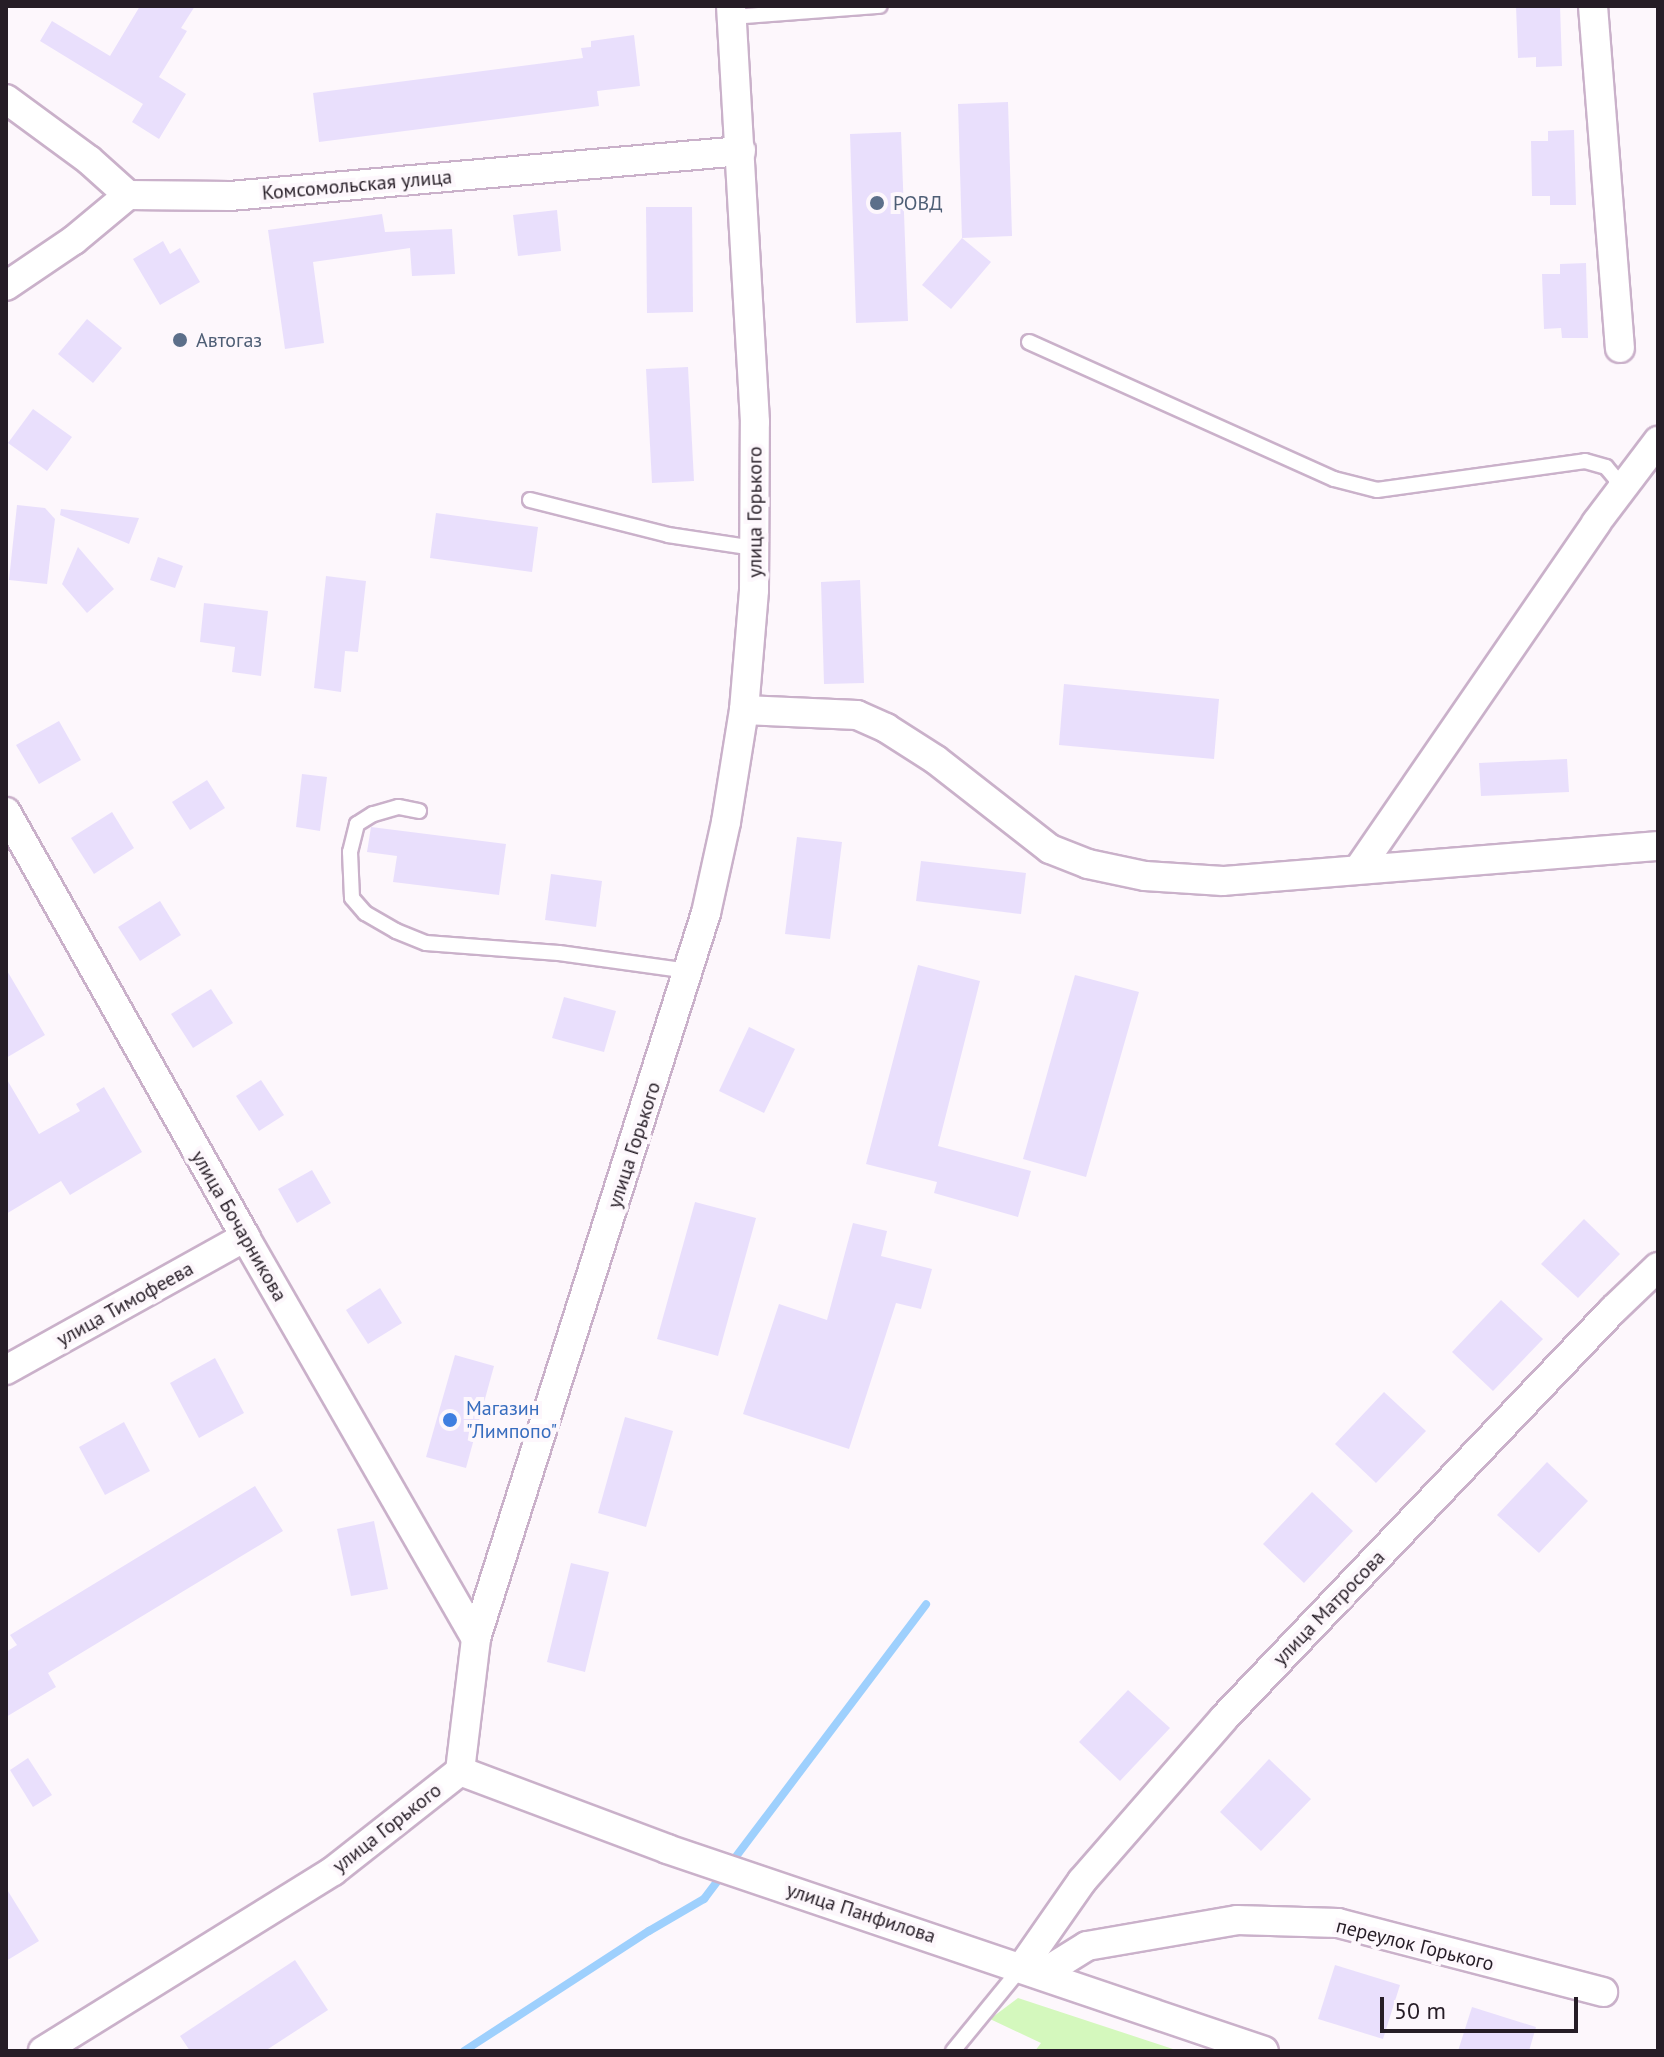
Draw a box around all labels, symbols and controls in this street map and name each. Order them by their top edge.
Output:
street label: Комсомольская улица [261,165,453,205]
place label: РОВД [893,191,943,215]
marker: РОВД [868,194,886,212]
place label: Автогаз [196,328,262,352]
marker: Автогаз [171,331,189,349]
street label: улица Горького [743,446,767,578]
street label: улица Горького [602,1079,666,1211]
street label: улица Бочарникова [186,1146,292,1306]
street label: улица Тимофеева [52,1256,198,1352]
place label: Магазин "Лимпопо" [466,1396,557,1443]
marker: Магазин "Лимпопо" [441,1411,459,1429]
street label: улица Матросова [1268,1545,1390,1671]
street label: улица Горького [328,1778,446,1878]
street label: улица Панфилова [783,1878,939,1948]
street label: переулок Горького [1334,1914,1496,1976]
scale bar [1384,1981,1582,2031]
text: 50 m [1394,1995,1446,2026]

